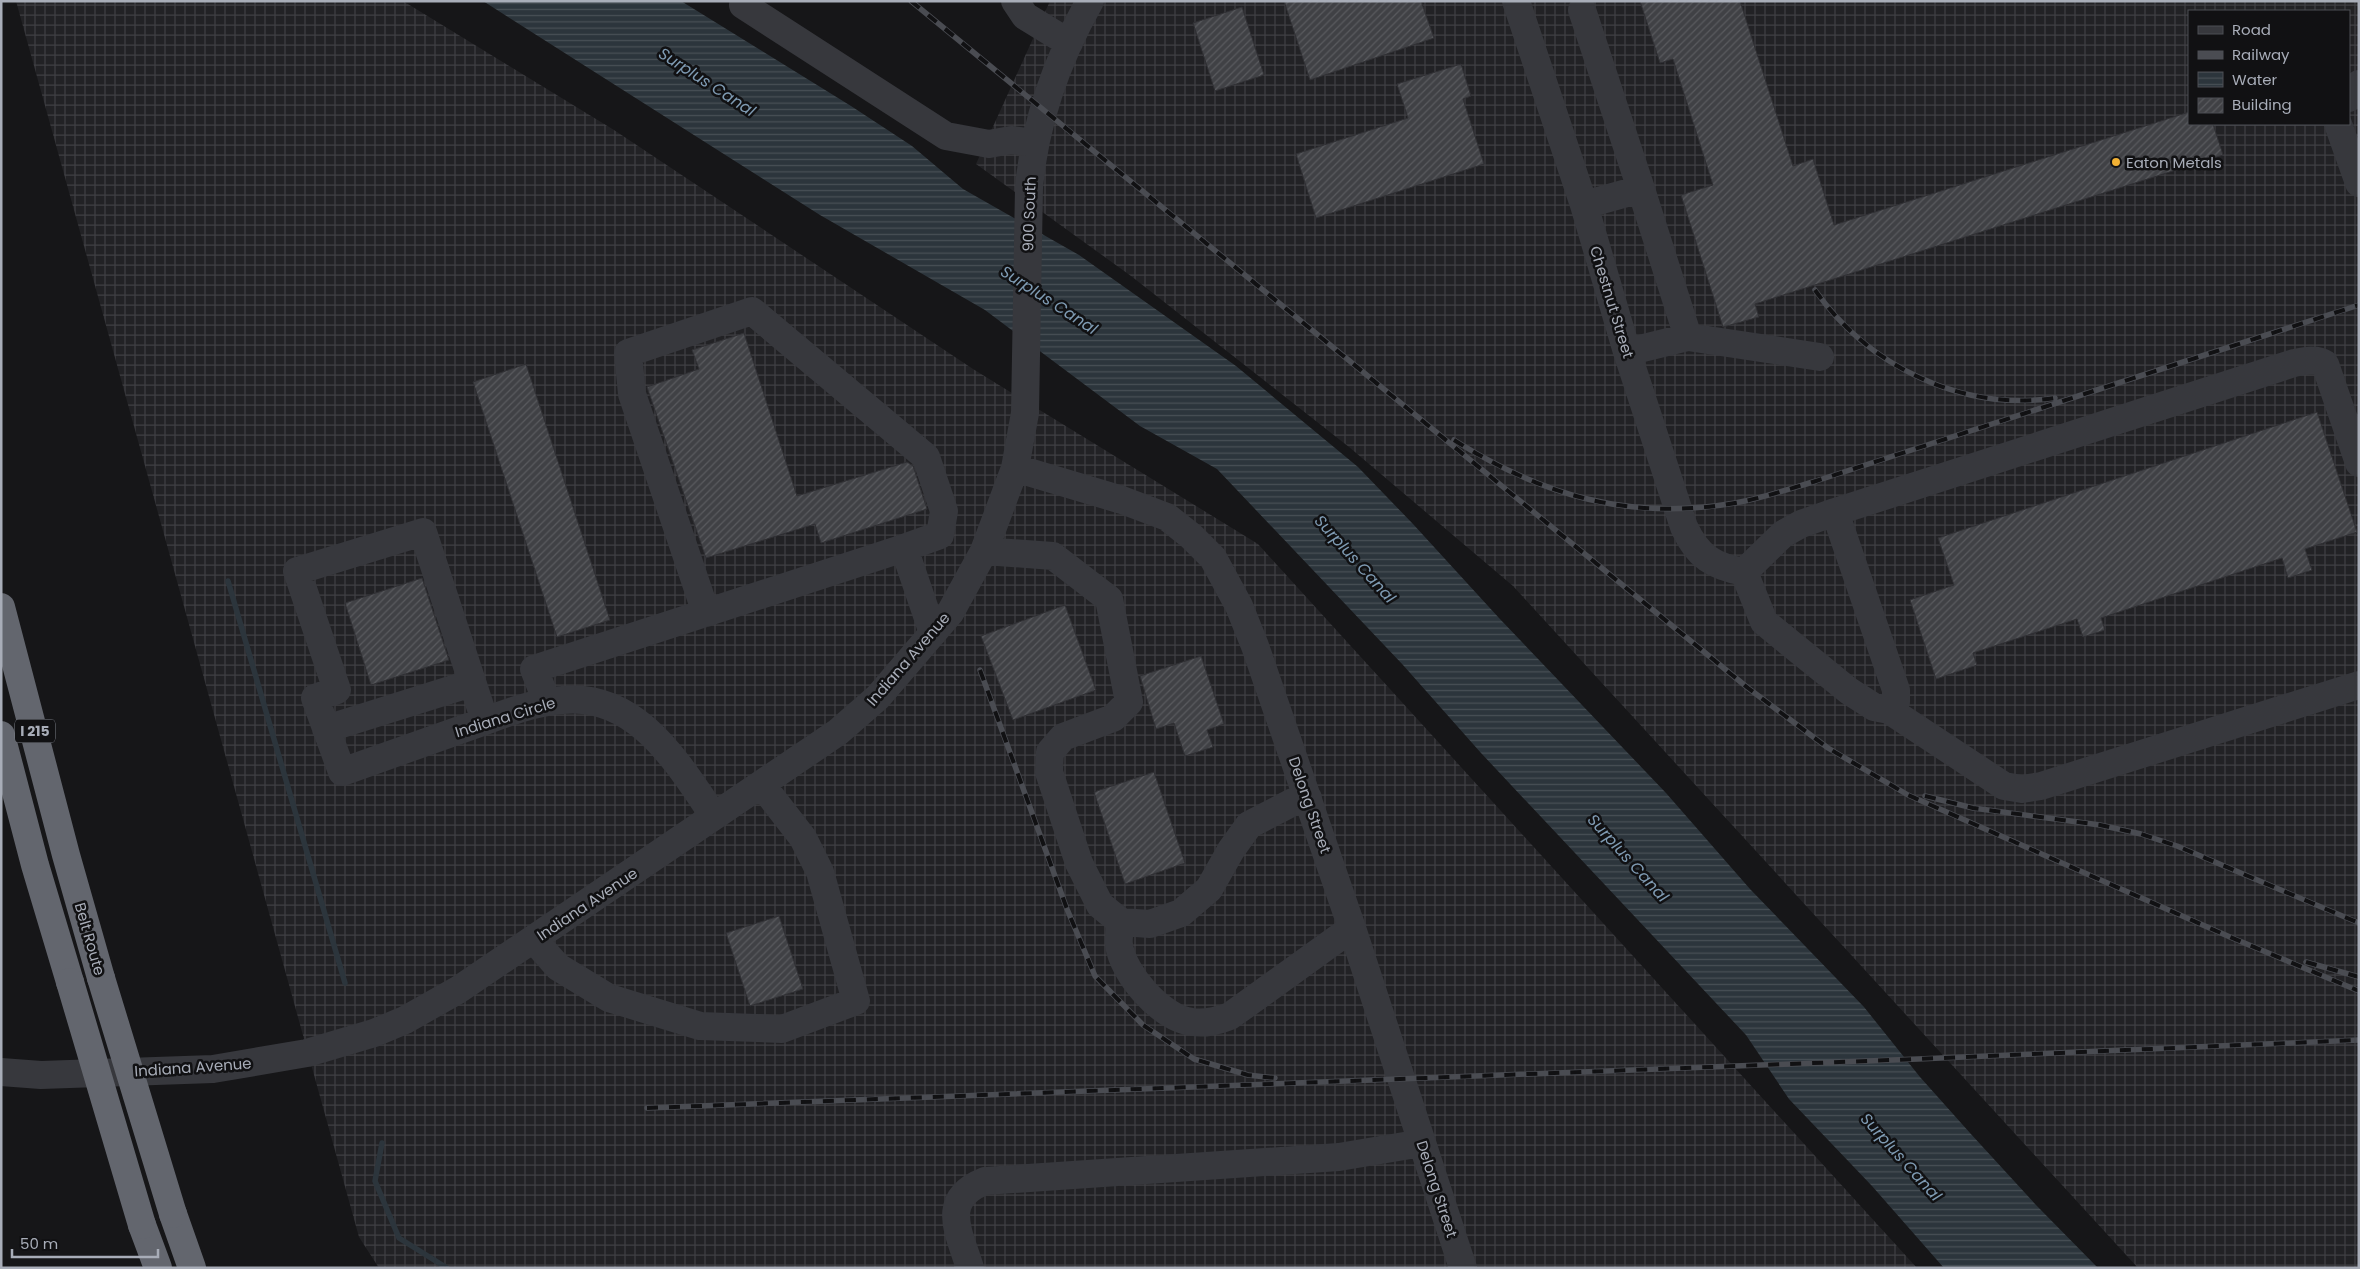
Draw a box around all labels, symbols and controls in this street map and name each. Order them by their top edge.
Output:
legend [2188,10,2350,125]
text: Road [2232,19,2271,40]
water label: Surplus Canal [654,42,760,122]
text: Railway [2232,44,2290,65]
text: Water [2232,69,2278,90]
text: Building [2232,94,2292,115]
place label: Eaton Metals [2126,152,2222,173]
marker: Eaton Metals [2110,156,2122,168]
street label: 900 South [1017,176,1041,252]
street label: Chestnut Street [1585,243,1639,361]
water label: Surplus Canal [996,260,1102,340]
water label: Surplus Canal [1309,510,1401,608]
street label: Indiana Avenue [862,608,954,710]
street label: Indiana Circle [452,692,558,742]
road number: I 215 [15,719,55,742]
street label: Delong Street [1284,754,1336,856]
water label: Surplus Canal [1582,809,1674,907]
street label: Indiana Avenue [532,862,642,946]
street label: Belt Route [70,900,110,978]
street label: Indiana Avenue [134,1052,252,1082]
water label: Surplus Canal [1855,1108,1947,1206]
street label: Delong Street [1411,1138,1463,1240]
scale bar [12,1226,159,1258]
text: 50 m [20,1233,58,1254]

